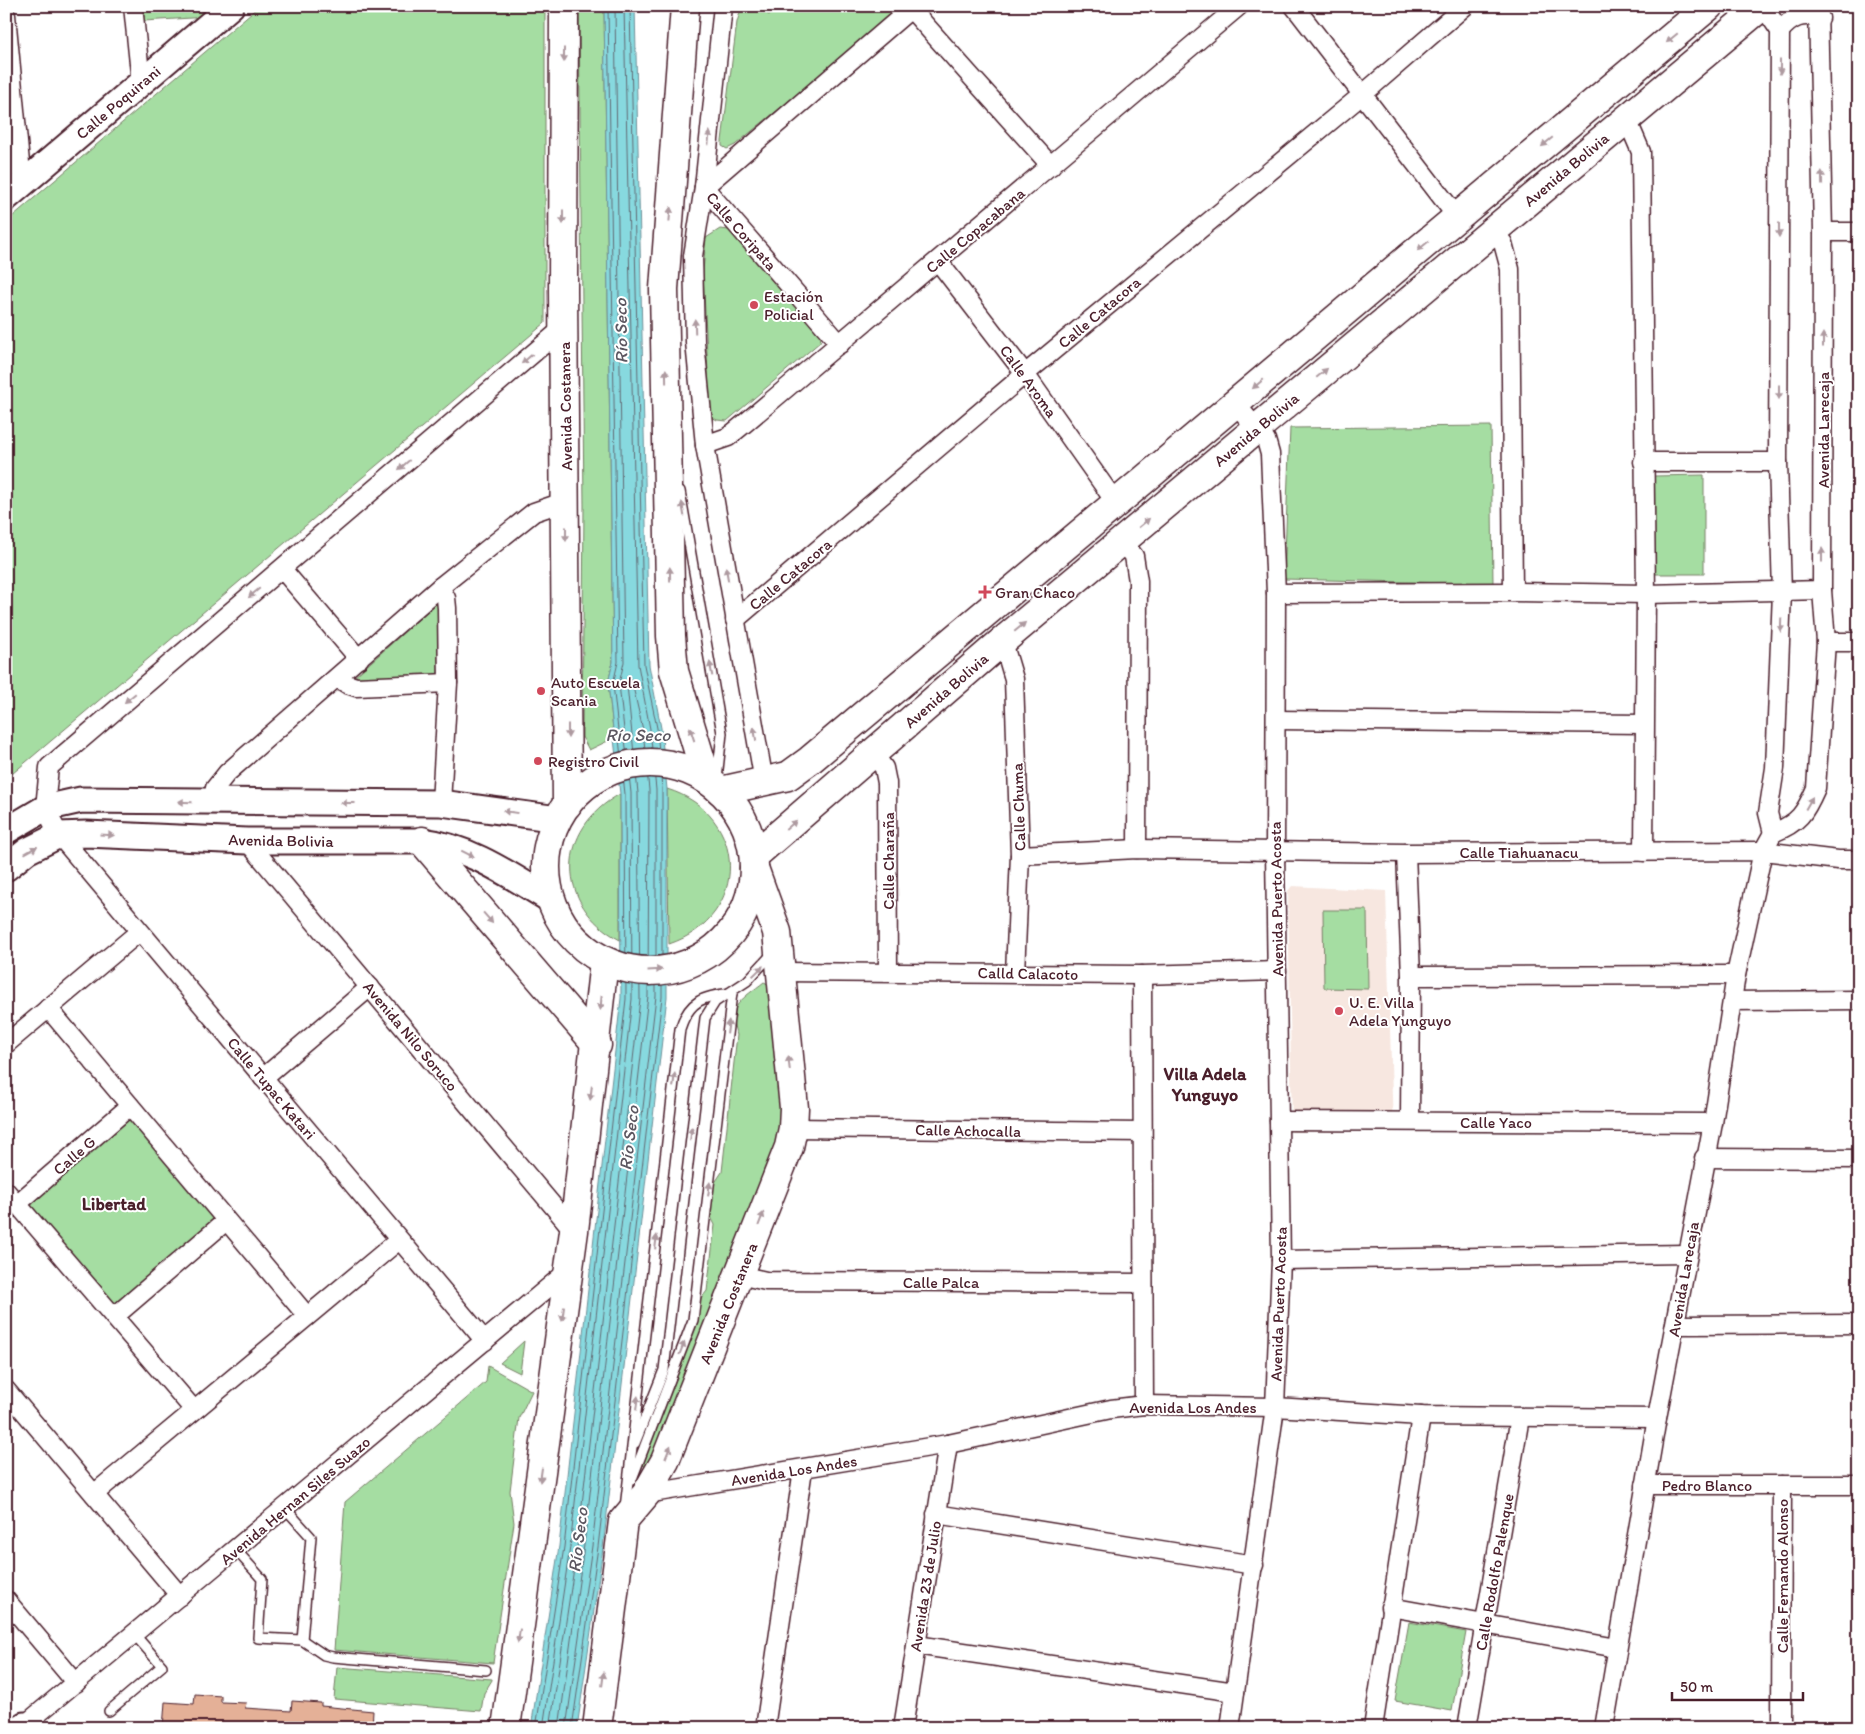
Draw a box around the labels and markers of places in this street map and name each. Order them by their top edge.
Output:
place label: Estación Policial [764,287,823,324]
marker: Estación Policial [748,299,760,311]
place label: Gran Chaco [995,583,1075,602]
marker: Gran Chaco [979,586,991,598]
place label: Auto Escuela Scania [551,673,640,710]
marker: Auto Escuela Scania [535,685,547,697]
place label: Registro Civil [548,752,640,771]
marker: Registro Civil [532,755,544,767]
place label: U. E. Villa Adela Yunguyo [1349,993,1451,1030]
marker: U. E. Villa Adela Yunguyo [1333,1005,1345,1017]

